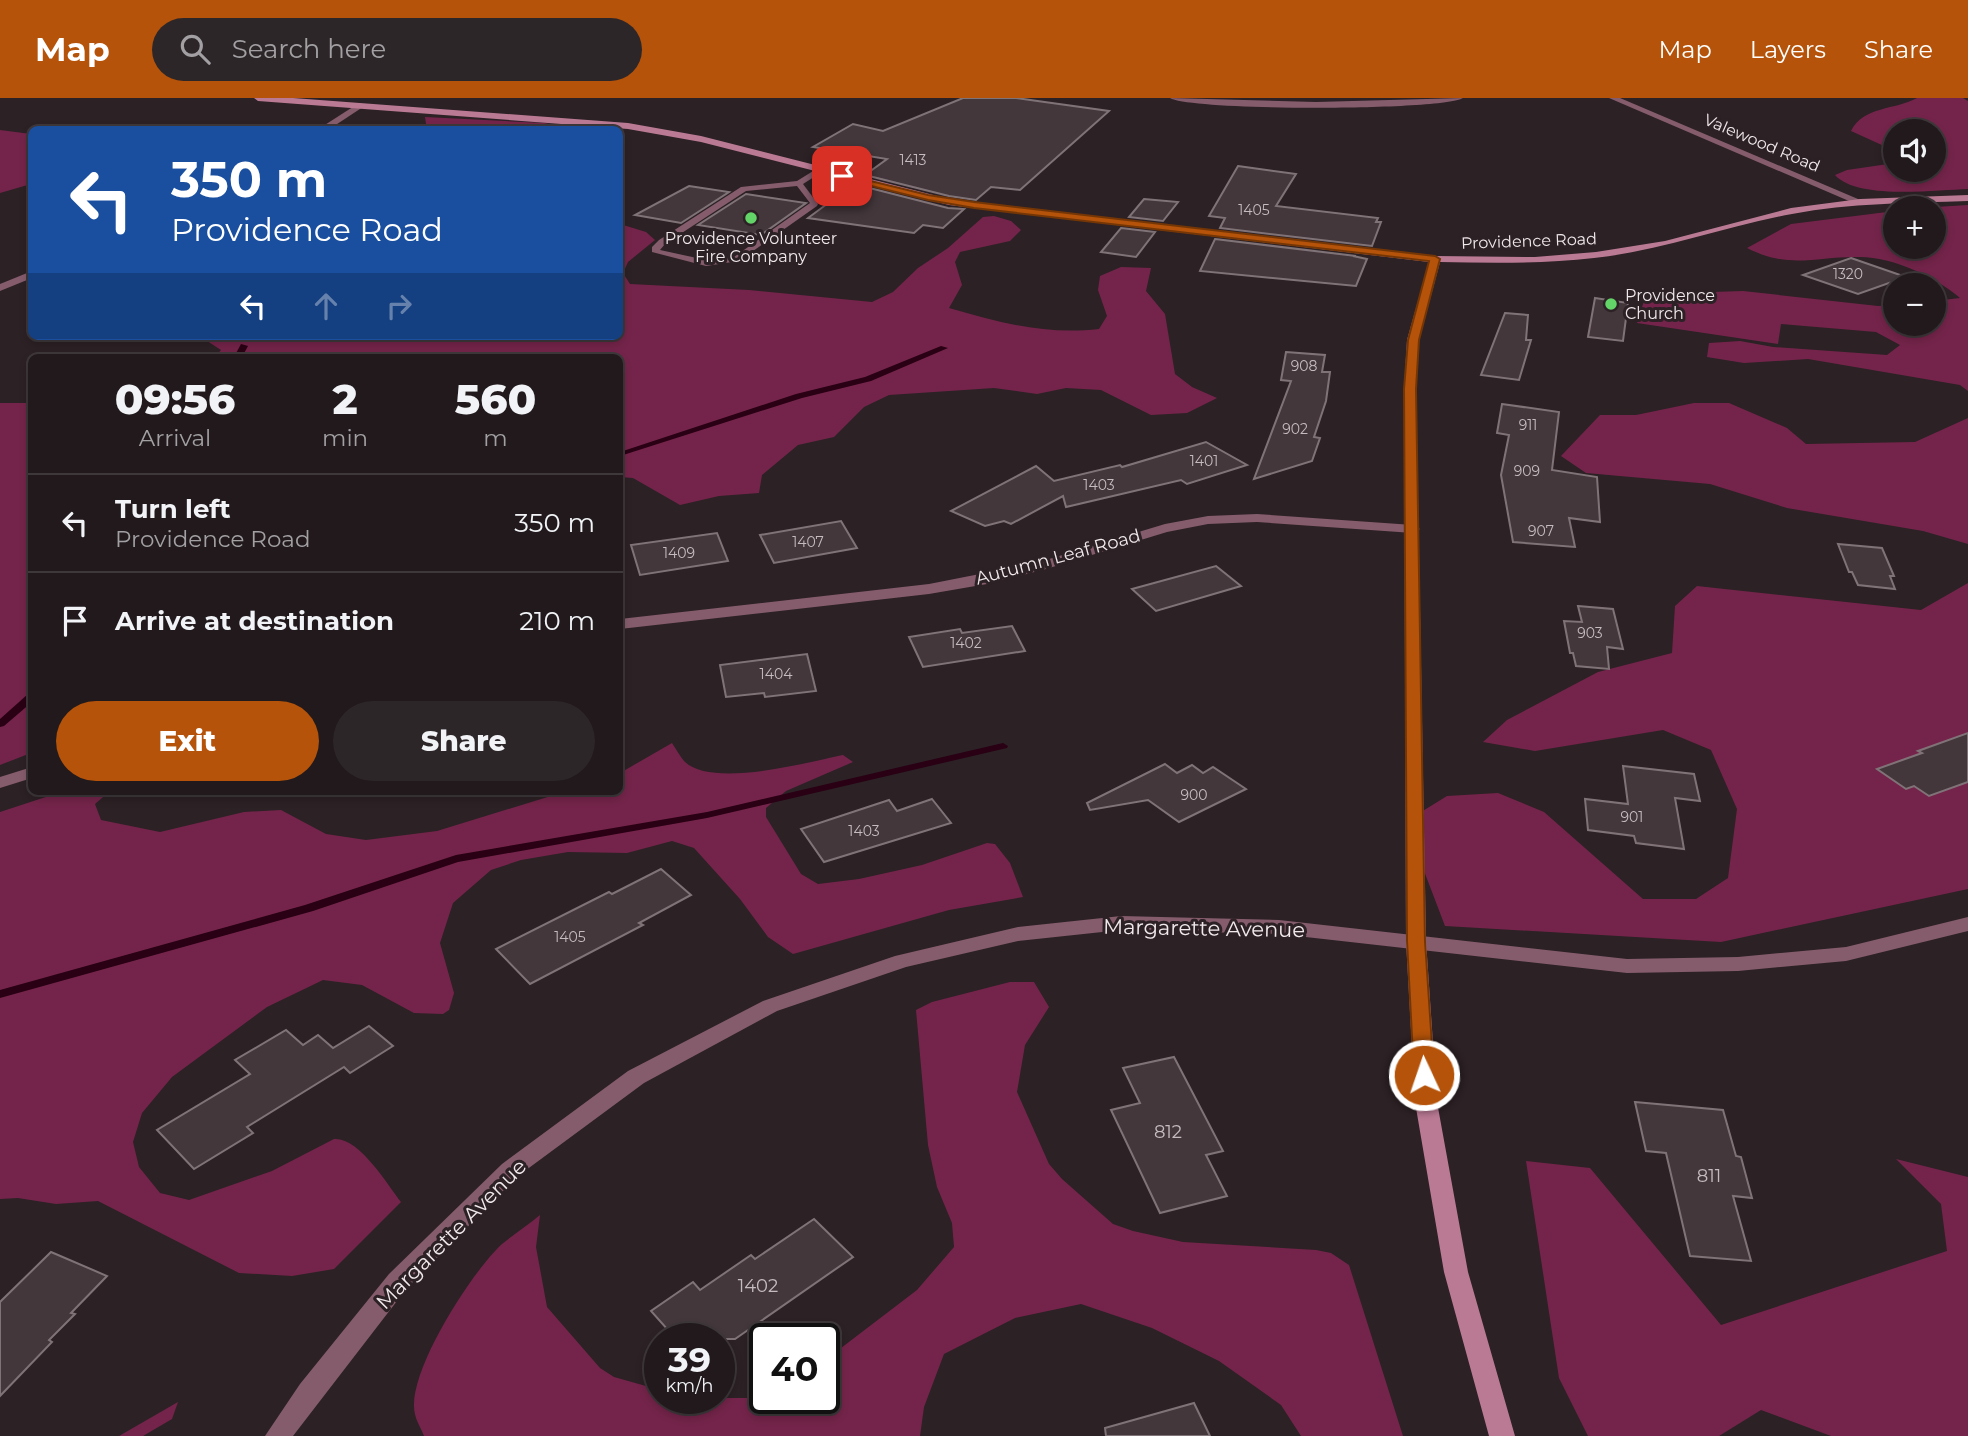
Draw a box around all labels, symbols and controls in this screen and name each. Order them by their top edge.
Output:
search box [152,18,642,81]
text: Map [35,29,110,69]
icon: search [176,30,214,68]
text: Search here [232,33,386,65]
text: Map [1658,35,1712,64]
text: Layers [1750,35,1826,64]
text: Share [1864,35,1933,64]
street label: Valewood Road [1701,110,1823,176]
map controls [1883,119,1946,336]
button: sound [1883,119,1946,182]
pin [812,146,872,206]
text: 350 m [171,150,327,209]
house number: 1413 [900,151,927,169]
icon: left [56,154,147,245]
icon: arrive [823,157,861,195]
button: + [1883,196,1946,259]
house number: 1405 [1238,201,1270,219]
text: Providence Road [171,210,443,249]
marker: Providence Volunteer Fire Company [743,210,759,226]
place label: Providence Volunteer Fire Company [665,229,837,266]
street label: Providence Road [1461,229,1597,253]
house number: 1320 [1833,265,1863,283]
button: − [1883,273,1946,336]
place label: Providence Church [1625,286,1715,323]
icon: left [234,287,272,325]
icon: ahead [307,287,345,325]
icon: right [380,287,418,325]
marker: Providence Church [1603,296,1619,312]
house number: 908 [1291,357,1317,375]
text: 09:56 [115,373,235,425]
text: 2 [332,373,358,425]
text: 560 [455,373,536,425]
house number: 911 [1519,416,1537,434]
house number: 902 [1282,420,1308,438]
text: Arrival [139,424,211,452]
text: min [322,424,368,452]
text: m [483,424,508,452]
house number: 1401 [1190,452,1218,470]
house number: 909 [1514,462,1540,480]
house number: 1403 [1083,476,1115,494]
text: Turn left [115,493,231,525]
icon: left [56,504,94,542]
text: 350 m [514,507,595,539]
house number: 907 [1528,522,1554,540]
street label: Autumn Leaf Road [973,524,1143,590]
text: Providence Road [115,525,311,553]
house number: 1407 [792,533,824,551]
house number: 1409 [663,544,695,562]
icon: arrive [56,602,94,640]
text: Arrive at destination [115,605,394,637]
text: 210 m [519,605,595,637]
house number: 903 [1577,624,1603,642]
house number: 1402 [950,634,982,652]
house number: 1404 [760,665,793,683]
button: Exit [56,701,319,781]
button: Share [333,701,595,781]
house number: 900 [1180,786,1208,804]
house number: 901 [1621,808,1643,826]
house number: 1403 [848,822,880,840]
street label: Margarette Avenue [1103,914,1305,942]
house number: 1405 [554,928,586,946]
position arrow [1387,1038,1461,1112]
house number: 812 [1154,1121,1182,1143]
street label: Margarette Avenue [371,1154,531,1314]
house number: 811 [1697,1165,1721,1187]
house number: 1402 [738,1275,778,1297]
speed limit sign: 40 [749,1323,840,1414]
text: 39 [668,1338,711,1381]
text: km/h [665,1375,714,1397]

